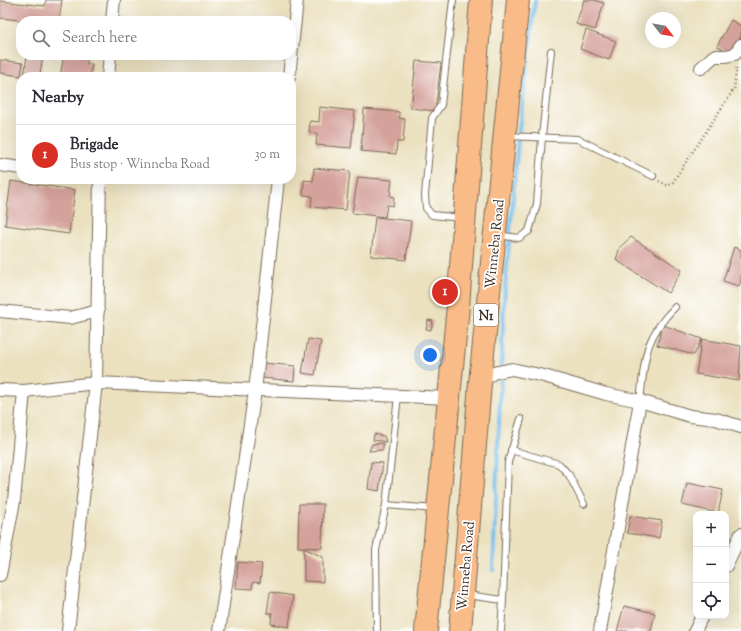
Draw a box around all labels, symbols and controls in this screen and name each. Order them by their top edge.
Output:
north arrow [645,12,681,48]
search box [16,16,296,60]
icon: search [30,27,52,49]
text: Search here [62,28,137,49]
text: Nearby [32,86,84,110]
text: Brigade [70,135,119,156]
text: 1 [43,146,47,164]
text: 30 m [254,146,280,164]
text: Bus stop · Winneba Road [70,156,210,174]
street label: Winneba Road [481,198,511,290]
pin: 1 [432,277,458,307]
road number: N1 [474,304,498,326]
your location [420,345,440,365]
map controls [693,511,729,619]
button: + [693,511,729,547]
street label: Winneba Road [453,520,481,612]
button: − [693,547,729,583]
button: locate [693,583,729,619]

